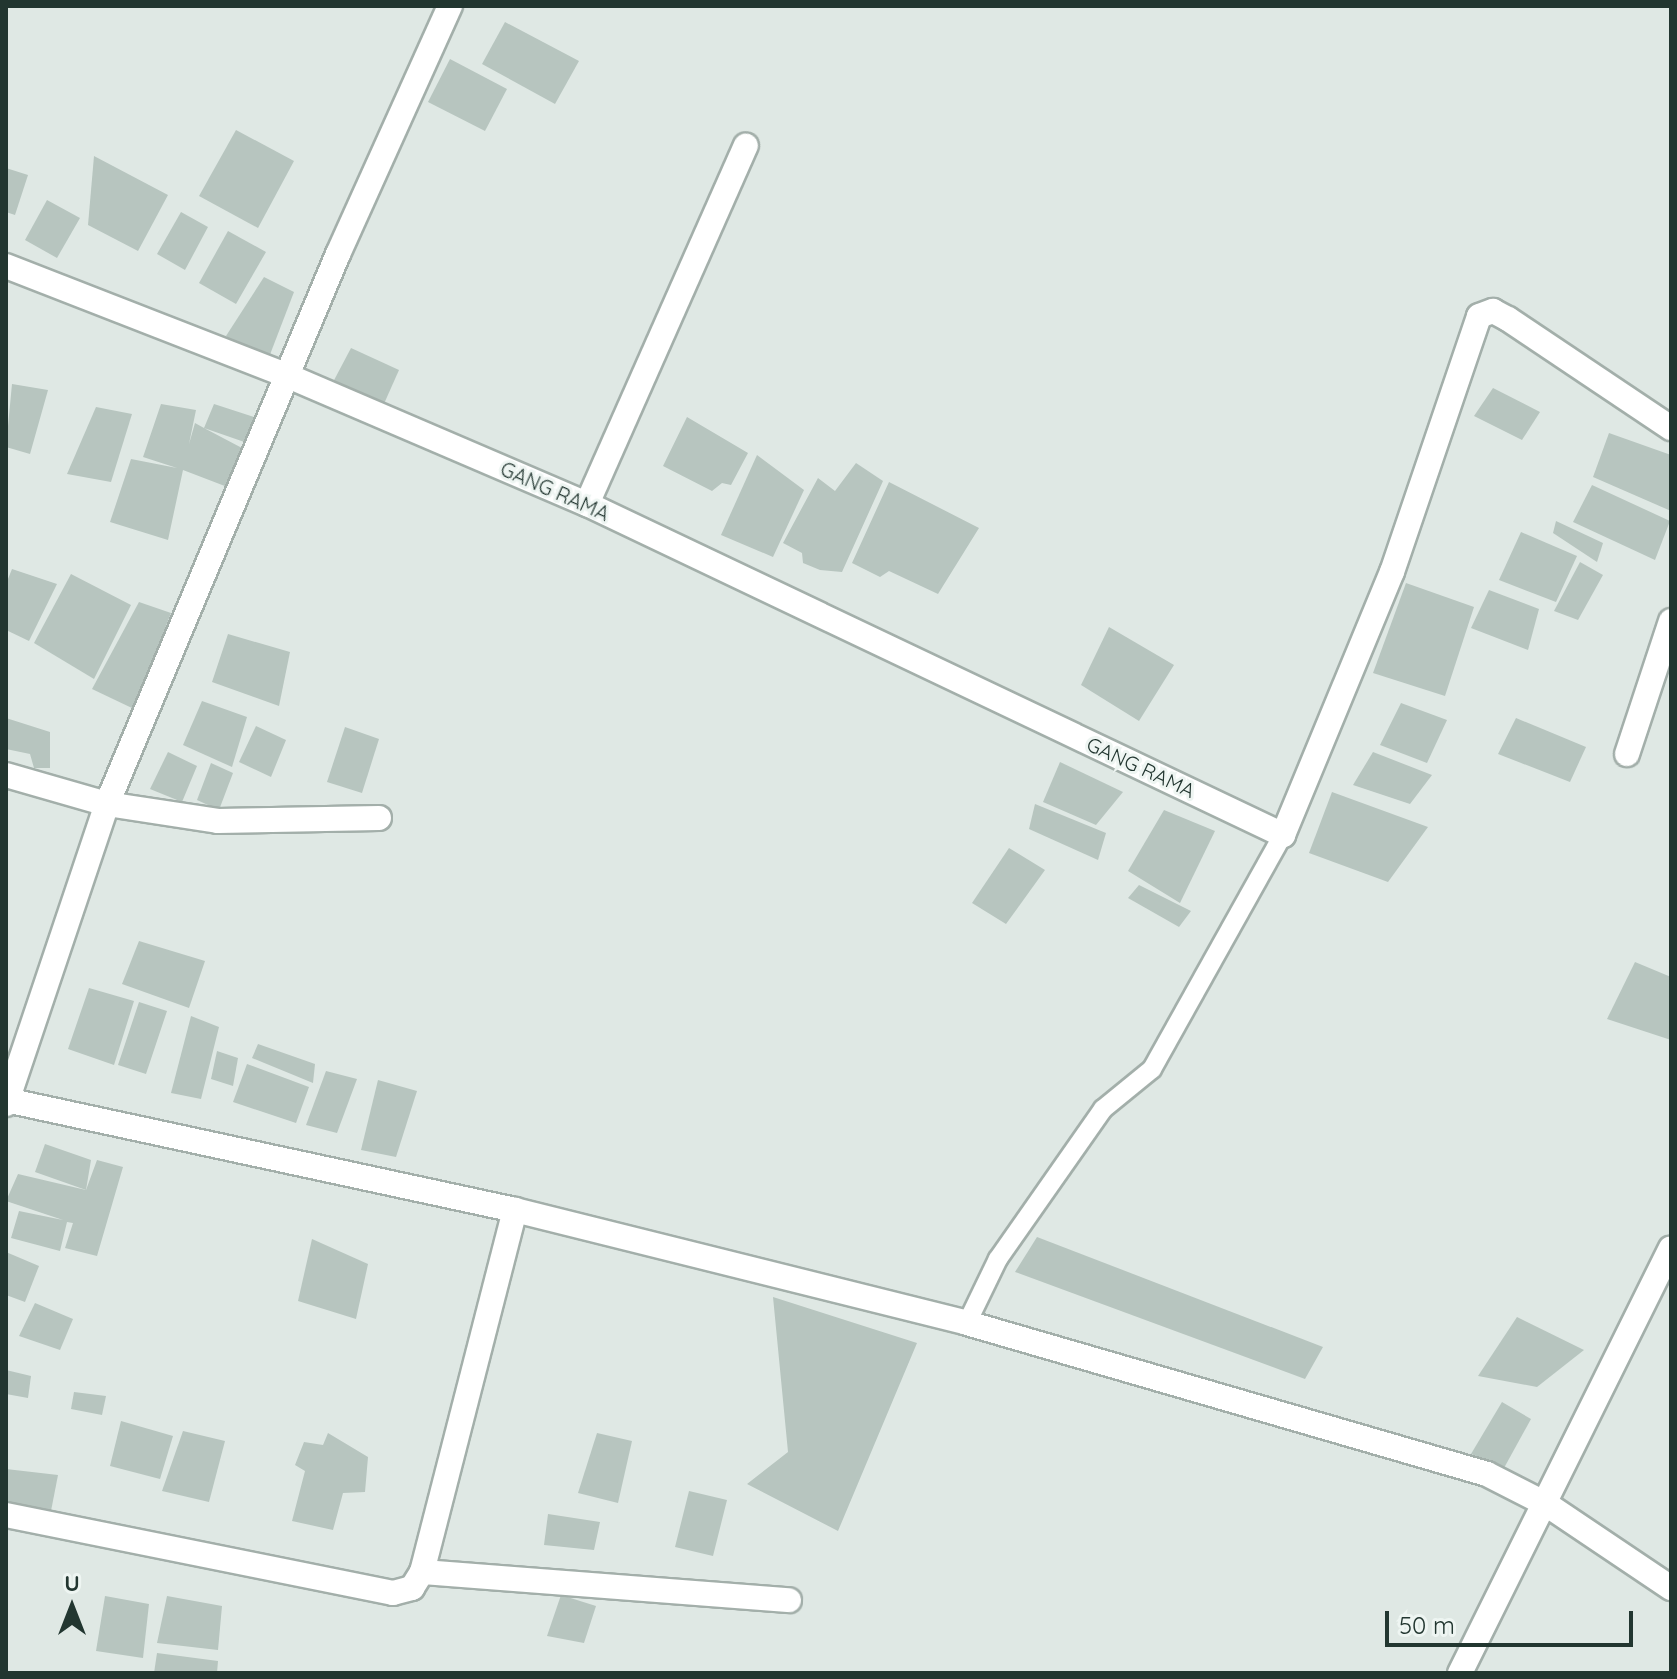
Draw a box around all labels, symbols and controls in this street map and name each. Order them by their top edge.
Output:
street label: GANG RAMA [497,456,613,526]
street label: GANG RAMA [1083,731,1199,803]
north arrow [32,1567,112,1647]
text: U [64,1569,80,1597]
scale bar [1389,1595,1637,1645]
text: 50 m [1399,1610,1455,1640]

